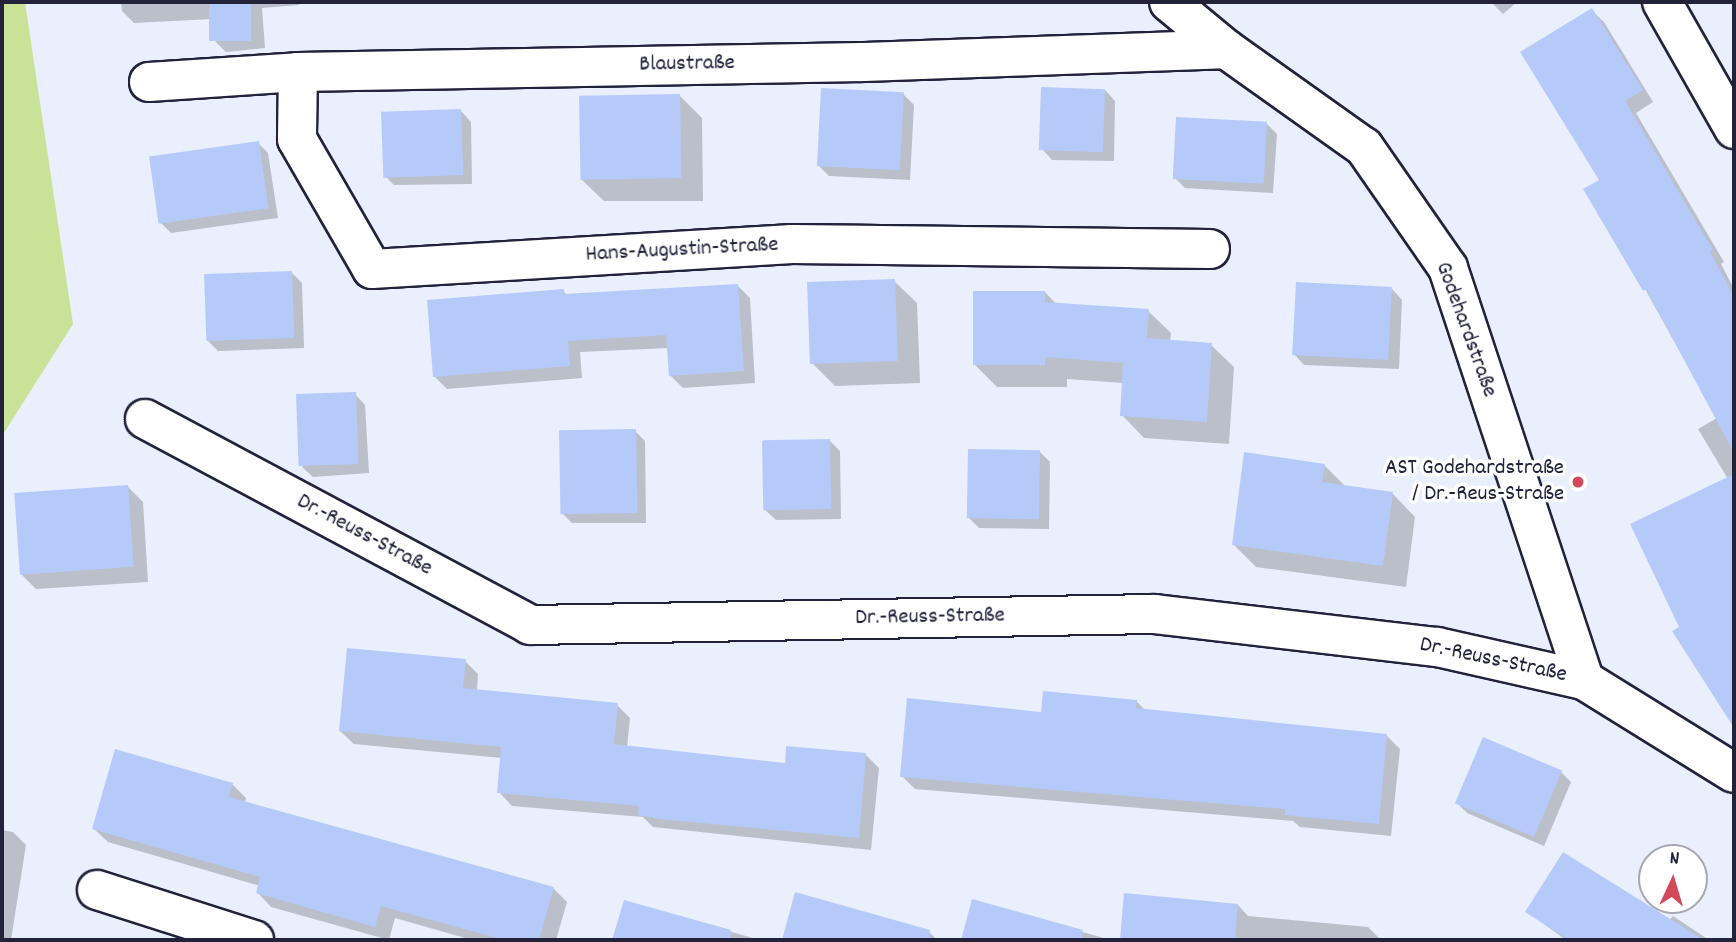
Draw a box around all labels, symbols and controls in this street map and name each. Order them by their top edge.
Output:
street label: Blaustraße [639,50,735,80]
street label: Hans-Augustin-Straße [585,232,779,270]
street label: Godehardstraße [1428,259,1502,401]
place label: AST Godehardstraße / Dr.-Reus-Straße [1385,455,1564,509]
marker: AST Godehardstraße / Dr.-Reus-Straße [1570,474,1586,490]
street label: Dr.-Reuss-Straße [292,489,436,583]
street label: Dr.-Reuss-Straße [855,603,1005,633]
street label: Dr.-Reuss-Straße [1417,632,1569,690]
north arrow [1638,844,1708,914]
text: N [1669,846,1680,873]

